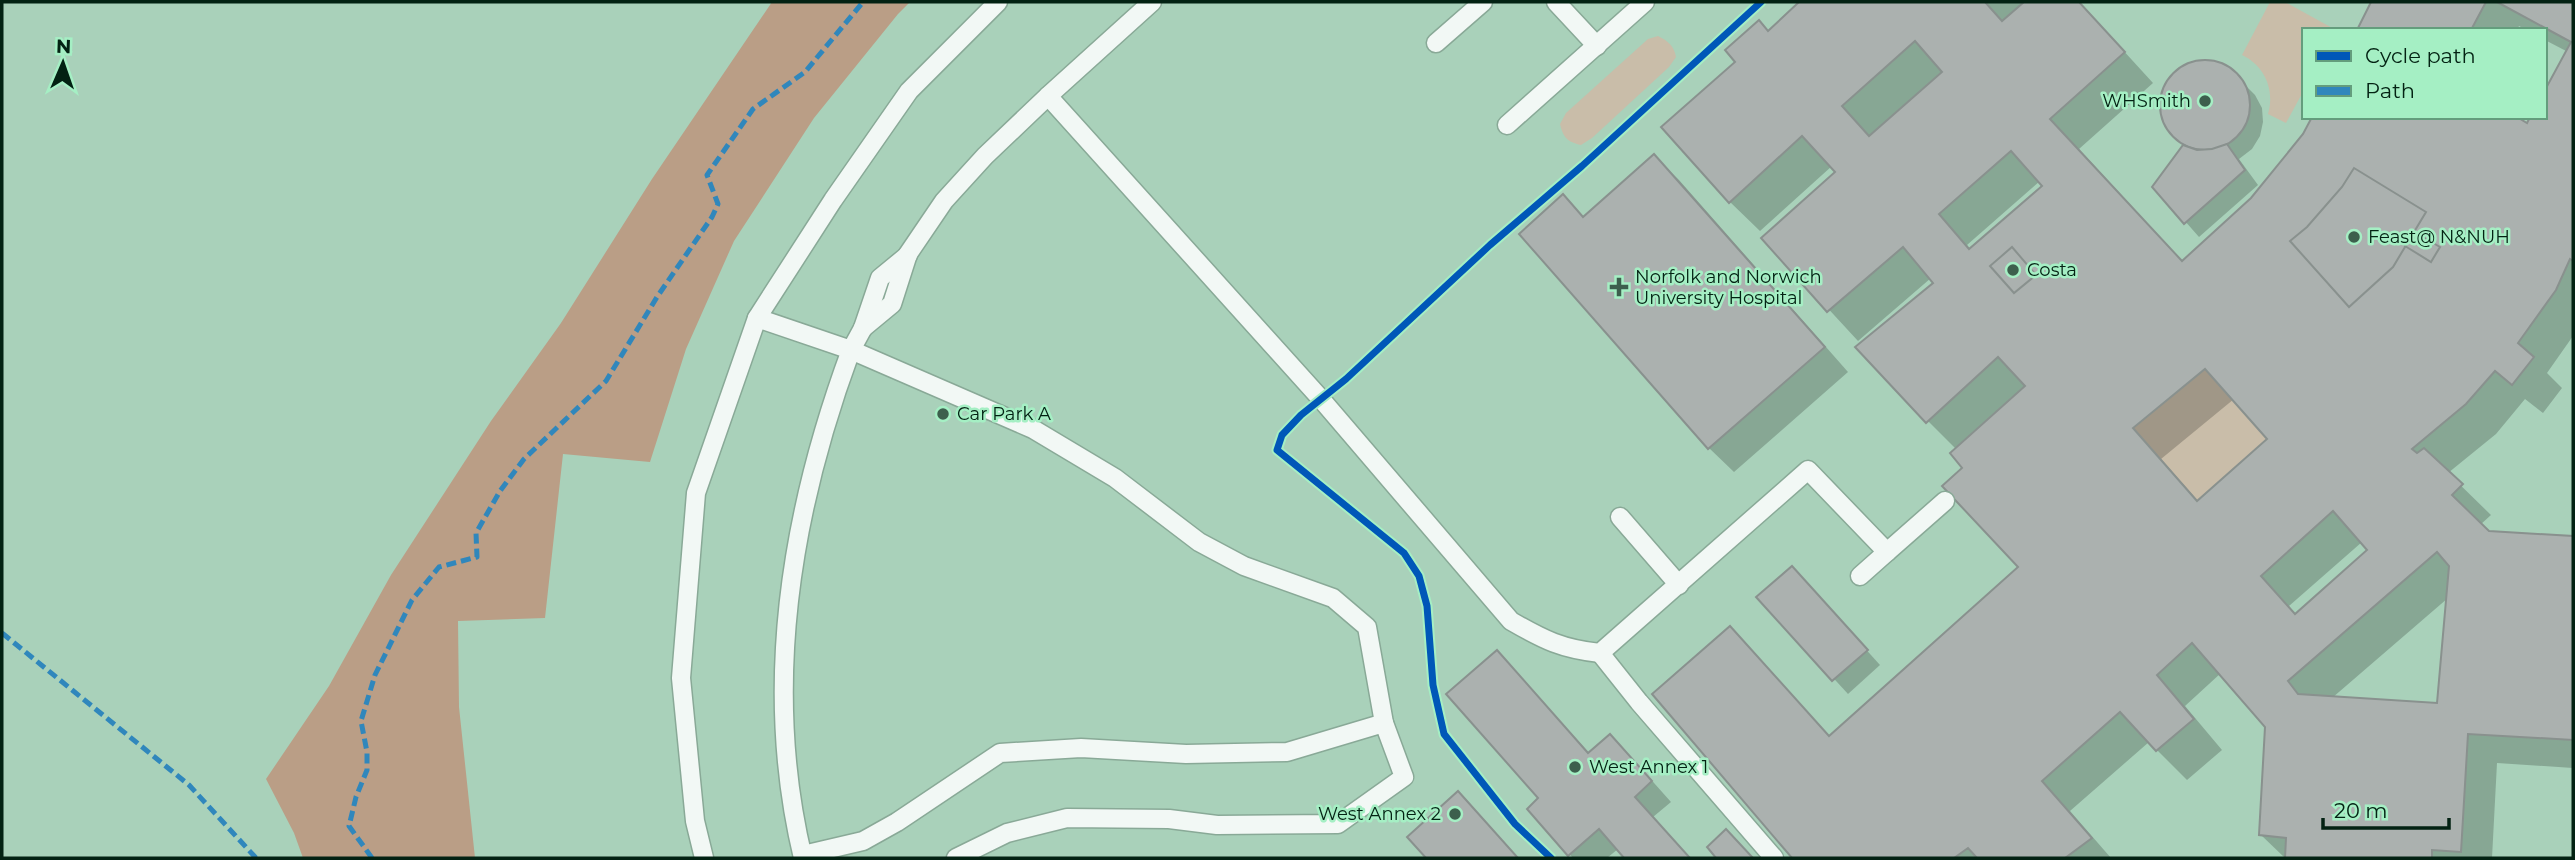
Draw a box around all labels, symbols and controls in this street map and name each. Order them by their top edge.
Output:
north arrow [28,28,98,98]
legend [2302,28,2547,119]
text: N [55,35,72,58]
text: Cycle path [2365,43,2476,68]
text: Path [2365,78,2415,103]
place label: WHSmith [2102,90,2191,112]
marker: WHSmith [2197,93,2213,109]
place label: Feast@ N&NUH [2368,226,2510,248]
marker: Feast@ N&NUH [2346,229,2362,245]
place label: Costa [2027,259,2077,281]
marker: Costa [2005,262,2021,278]
place label: Norfolk and Norwich University Hospital [1635,266,1822,309]
marker: Norfolk and Norwich University Hospital [1609,277,1629,297]
place label: Car Park A [957,403,1051,425]
marker: Car Park A [935,406,951,422]
place label: West Annex 1 [1589,756,1708,778]
marker: West Annex 1 [1567,759,1583,775]
scale bar [2323,786,2449,830]
text: 20 m [2334,798,2388,823]
place label: West Annex 2 [1318,803,1441,825]
marker: West Annex 2 [1447,806,1463,822]

